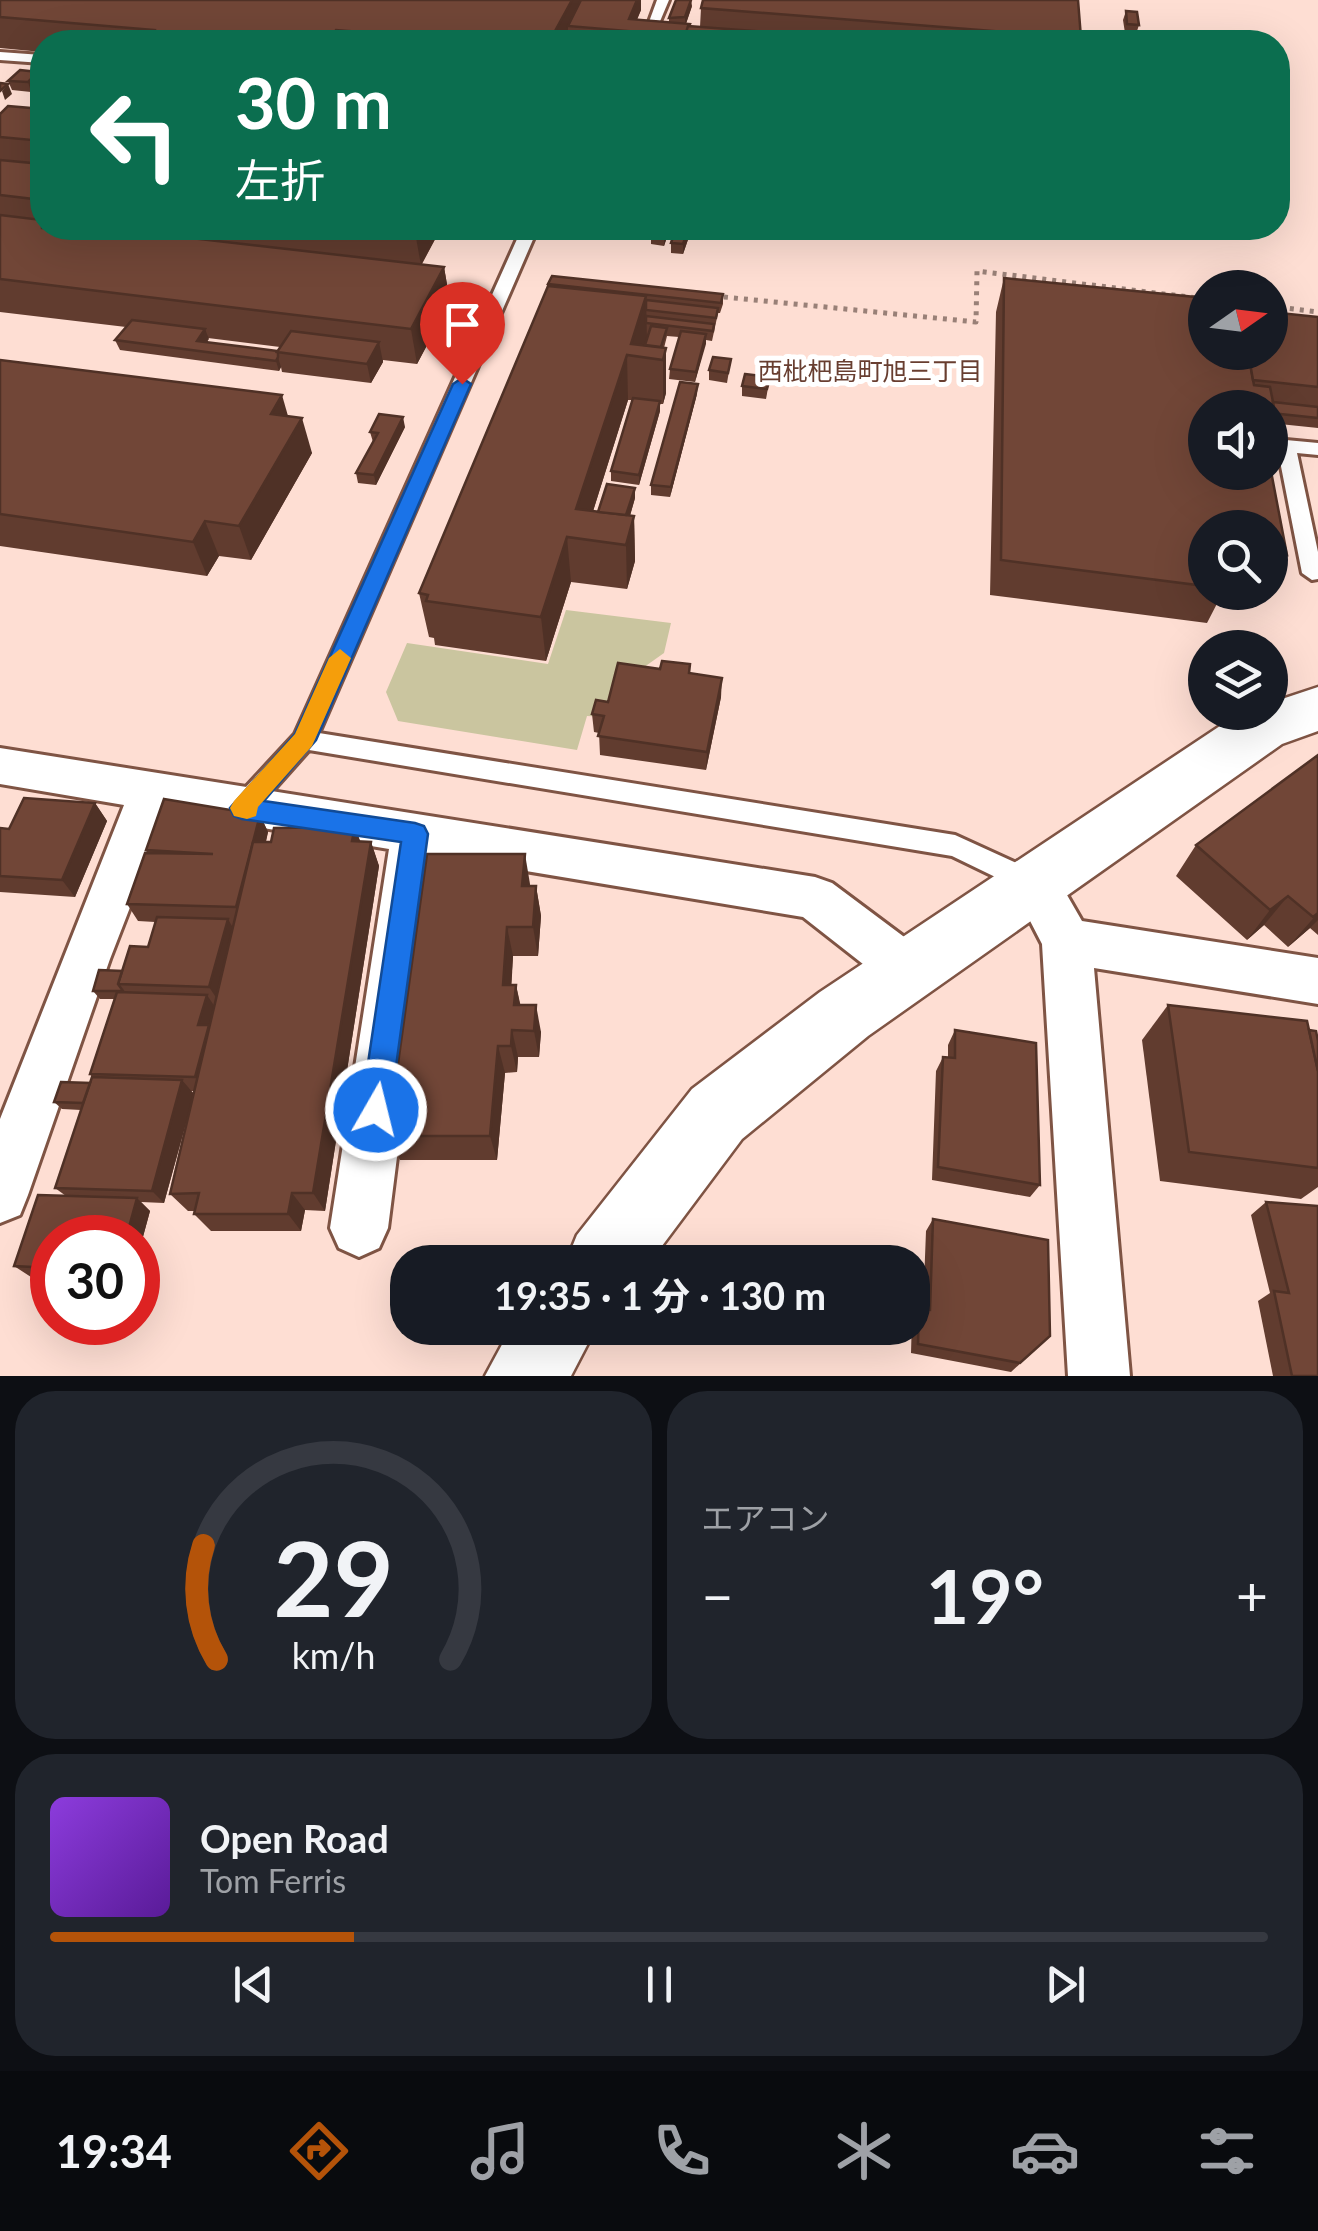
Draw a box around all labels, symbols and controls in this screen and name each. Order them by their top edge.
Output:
text: 30 m [235,60,392,144]
icon: left [70,70,200,200]
text: 左折 [235,153,325,207]
north arrow [1188,270,1288,370]
map controls [1188,270,1288,730]
pin [420,282,505,385]
icon: arrive [435,297,490,352]
district label: 西枇杷島町旭三丁目 [757,355,983,385]
button: sound [1188,390,1288,490]
button: search [1188,510,1288,610]
button: layers [1188,630,1288,730]
position arrow [324,1058,428,1162]
speed limit sign: 30 [30,1215,160,1345]
text: 19:35 · 1 分 · 130 m [494,1272,826,1318]
text: エアコン [702,1498,830,1537]
text: 29 [273,1514,394,1639]
text: 19° [926,1550,1044,1640]
text: − [702,1562,733,1628]
text: + [1236,1562,1268,1628]
text: km/h [291,1634,375,1677]
text: Open Road [200,1815,389,1861]
text: Tom Ferris [200,1861,346,1900]
icon: previous [226,1957,281,2012]
icon: pause [632,1957,687,2012]
icon: next [1038,1957,1093,2012]
icon: directions [284,2116,354,2186]
icon: music [465,2116,535,2186]
icon: phone [647,2116,717,2186]
icon: climate [829,2116,899,2186]
icon: car [1010,2116,1080,2186]
icon: filters [1192,2116,1262,2186]
text: 19:34 [56,2124,172,2178]

